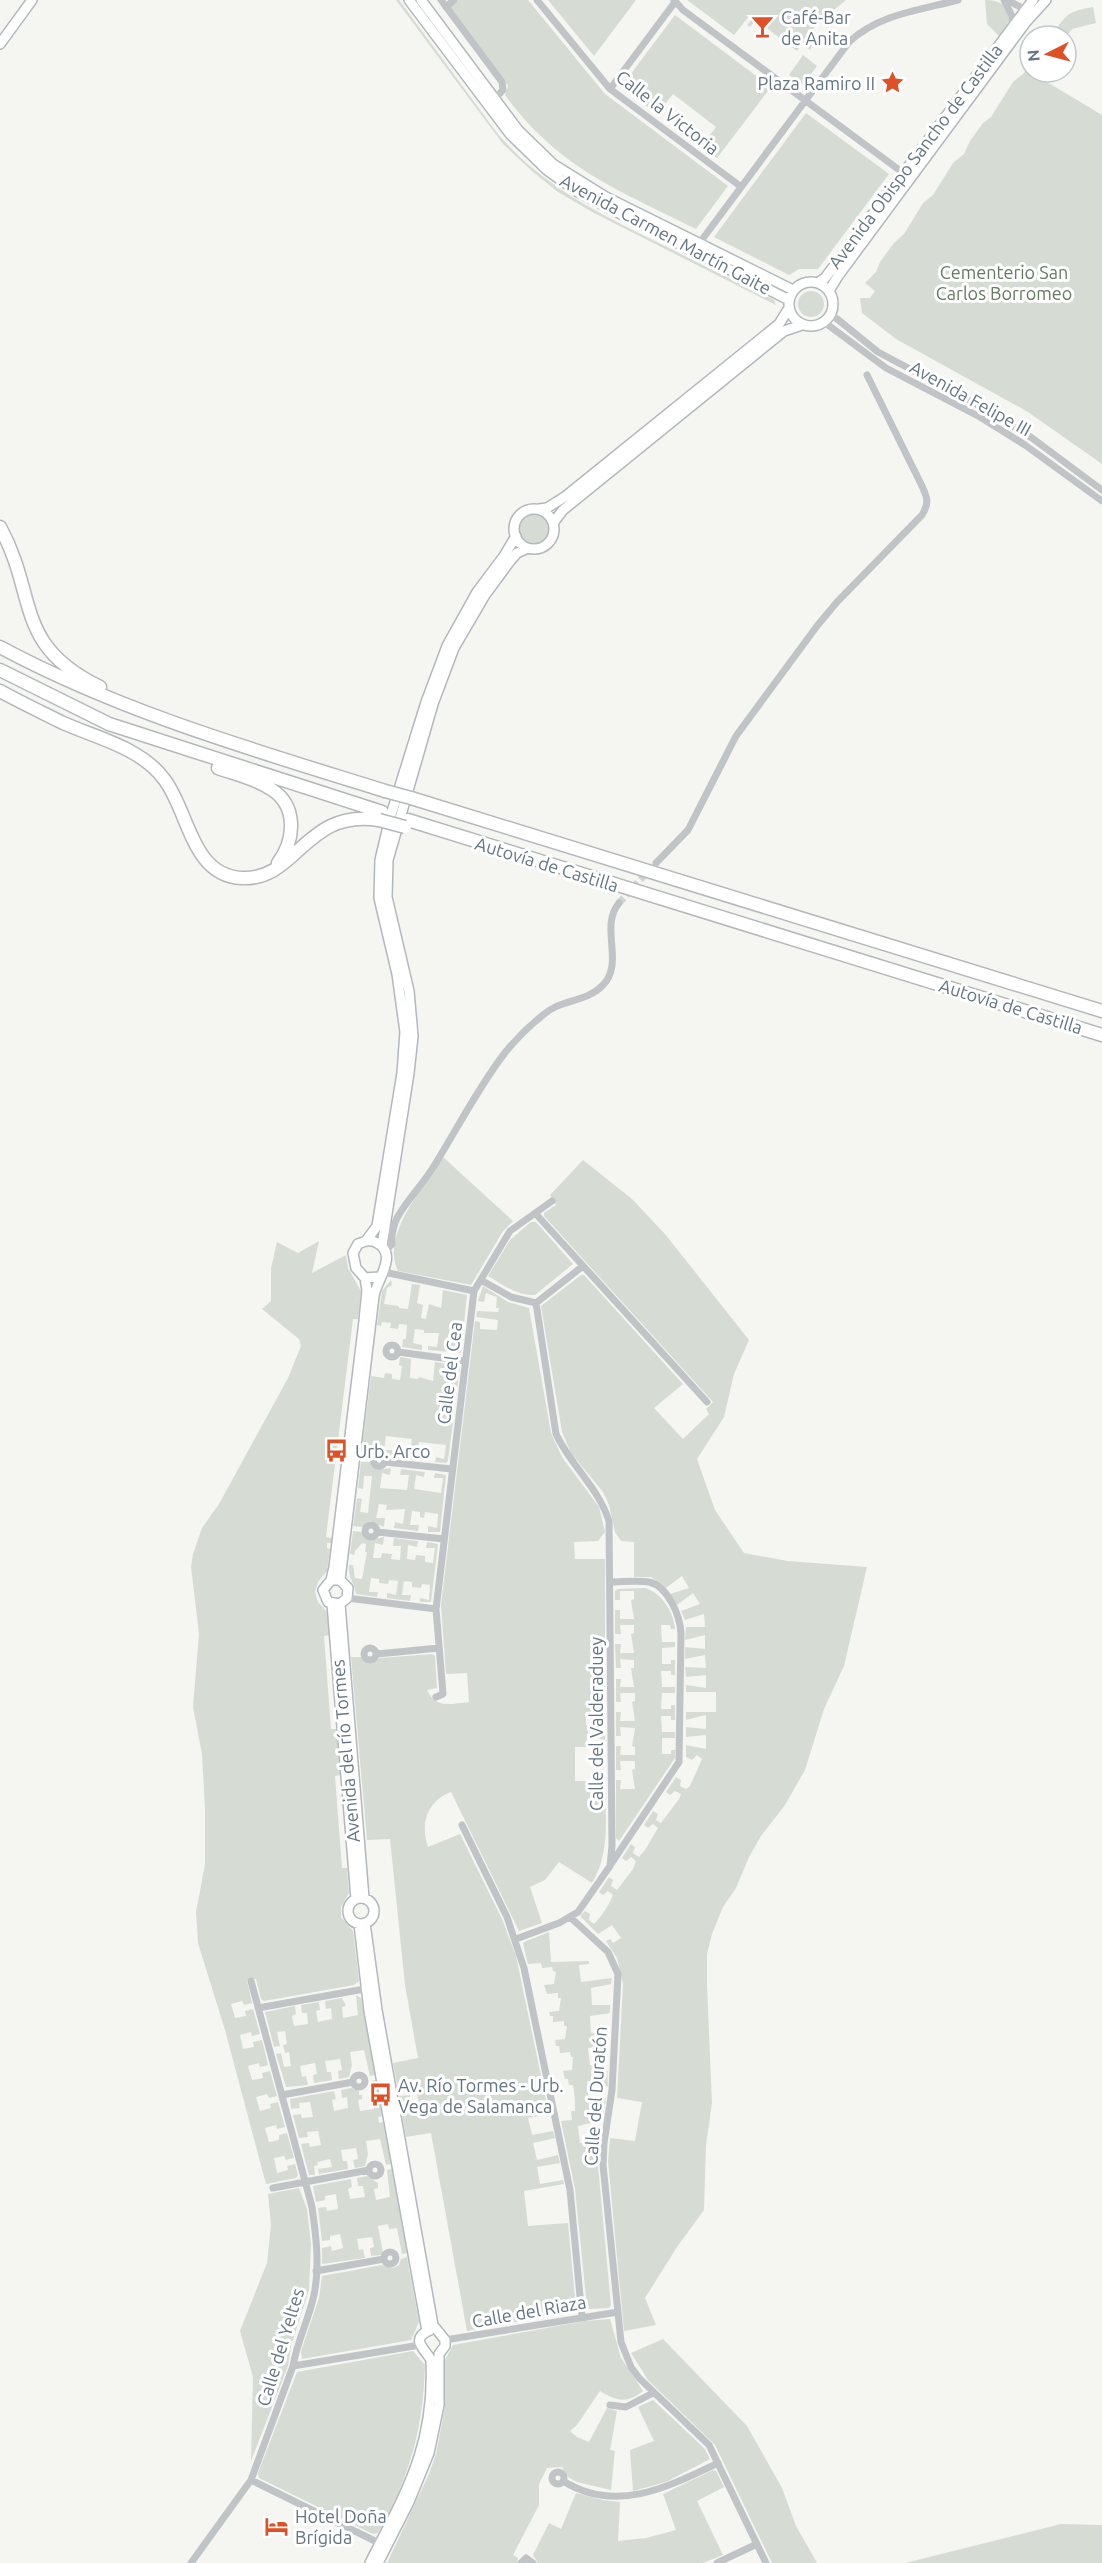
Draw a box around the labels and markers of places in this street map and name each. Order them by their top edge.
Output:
place label: Café-Bar de Anita [781,7,851,48]
bar icon: Café-Bar de Anita [750,14,776,40]
place icon: Plaza Ramiro II [880,70,906,96]
place label: Plaza Ramiro II [758,73,875,93]
bus stop icon: Urb. Arco [324,1438,350,1464]
place label: Urb. Arco [355,1441,431,1461]
place label: Av. Río Tormes - Urb. Vega de Salamanca [398,2075,564,2116]
bus stop icon: Av. Río Tormes - Urb. Vega de Salamanca [367,2082,393,2108]
place label: Hotel Doña Brígida [295,2506,387,2547]
hotel icon: Hotel Doña Brígida [264,2513,290,2539]

